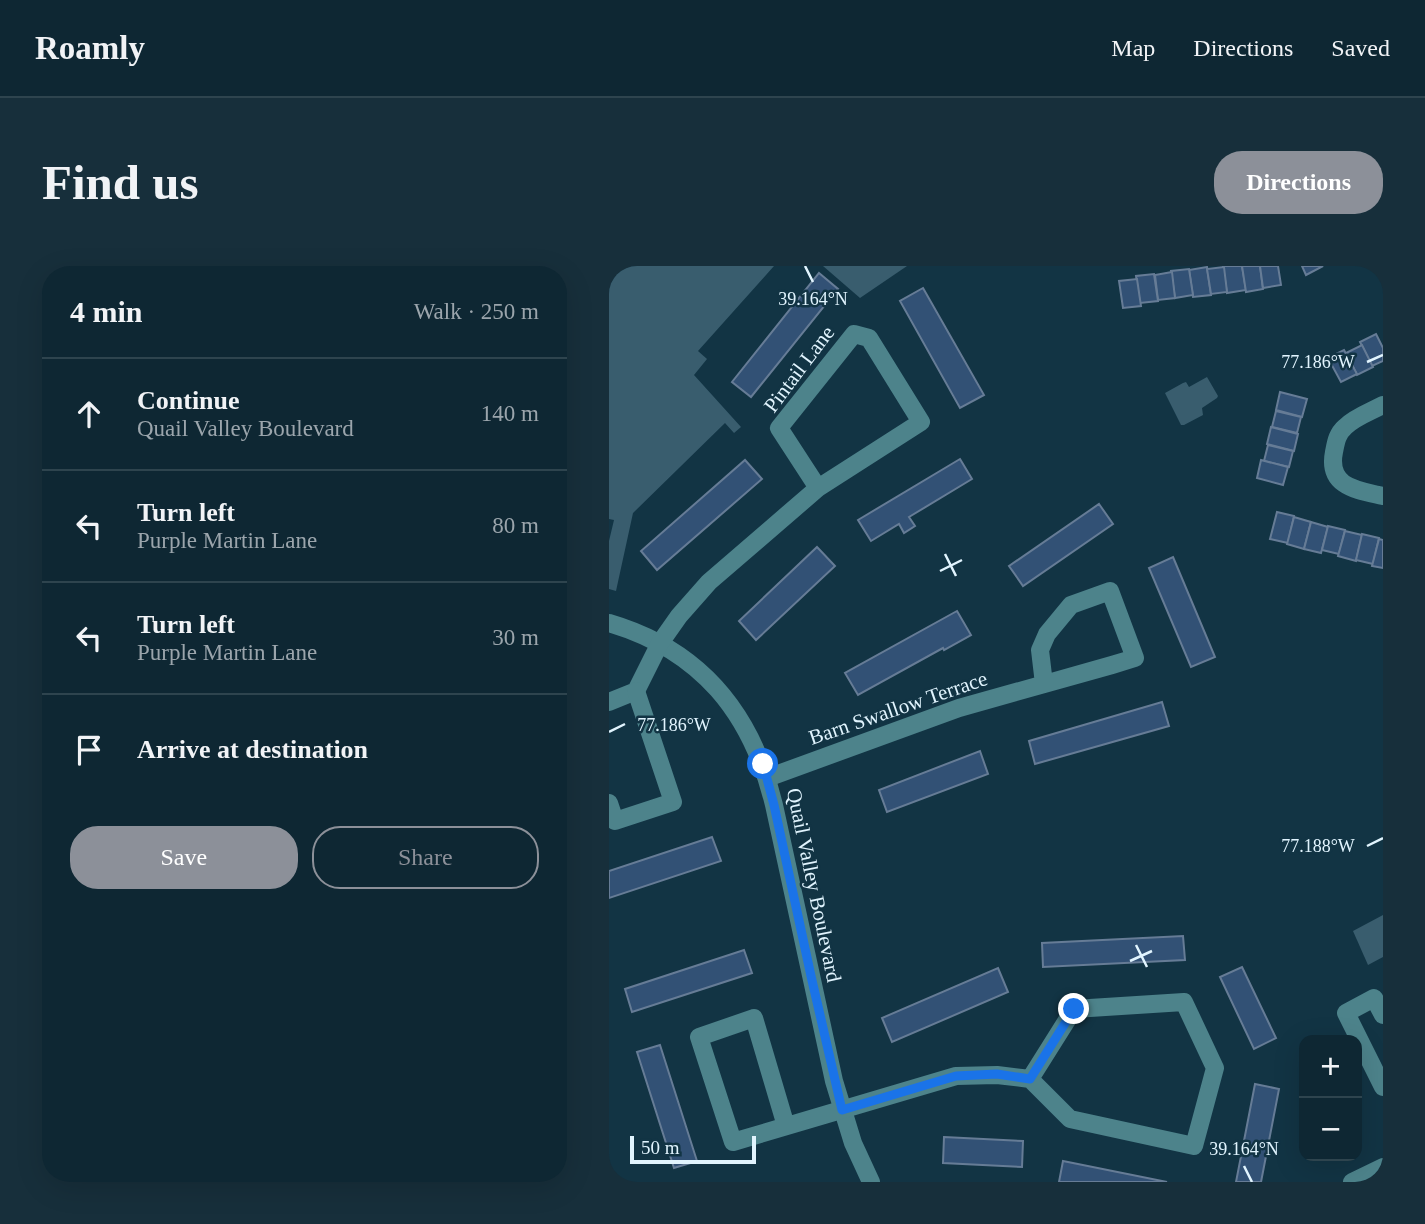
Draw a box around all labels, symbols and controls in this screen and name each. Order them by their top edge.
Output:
text: Roamly [35,30,145,66]
text: Map [1111,35,1155,61]
text: Directions [1193,35,1293,61]
text: Saved [1331,35,1390,61]
button: Directions [1214,151,1383,214]
text: Find us [42,155,199,210]
text: 39.164°N [778,289,848,309]
text: 4 min [70,295,143,328]
text: Walk · 250 m [414,299,539,324]
street label: Pintail Lane [759,321,839,417]
text: 77.186°W [1281,352,1355,372]
text: Continue [137,386,240,415]
icon: ahead [70,395,108,433]
text: 140 m [481,401,539,426]
text: Quail Valley Boulevard [137,416,354,441]
text: Turn left [137,498,235,527]
icon: left [70,507,108,545]
text: 80 m [492,513,539,538]
text: Purple Martin Lane [137,528,317,553]
text: Turn left [137,610,235,639]
icon: left [70,619,108,657]
text: 30 m [492,625,539,650]
text: Purple Martin Lane [137,640,317,665]
street label: Barn Swallow Terrace [806,666,990,750]
text: 77.186°W [637,715,711,735]
icon: arrive [70,731,108,769]
text: Arrive at destination [137,735,368,764]
route start [747,748,778,779]
street label: Quail Valley Boulevard [782,786,846,985]
button: Save [70,826,298,889]
button: Share [312,826,539,889]
text: 77.188°W [1281,836,1355,856]
route end [1058,993,1089,1024]
map controls [1299,1035,1362,1161]
button: + [1299,1035,1362,1098]
button: − [1299,1098,1362,1161]
scale bar [630,1133,756,1165]
text: 50 m [641,1137,680,1158]
text: 39.164°N [1209,1139,1279,1159]

